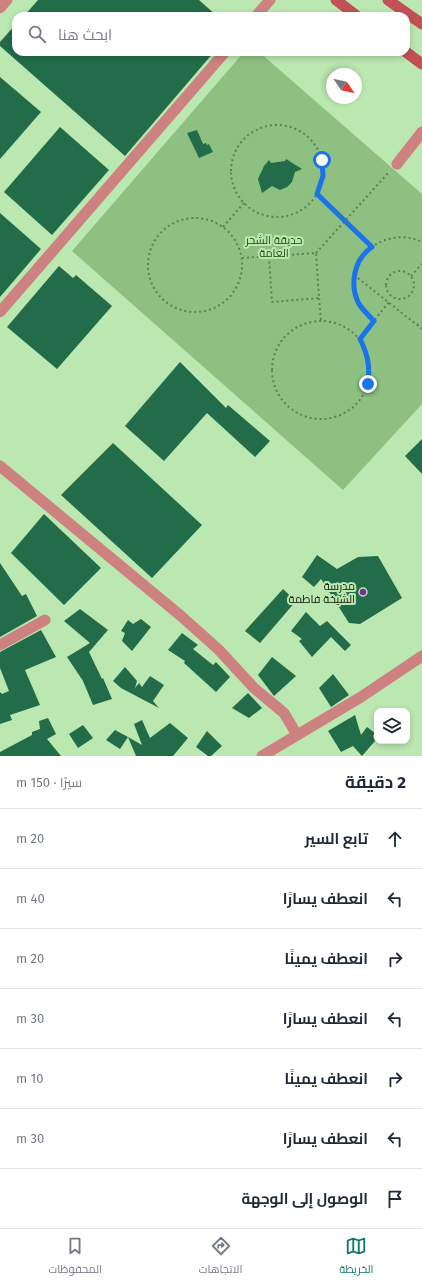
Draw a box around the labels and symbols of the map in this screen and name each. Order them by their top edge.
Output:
north arrow [326,68,362,104]
route start [313,151,331,169]
park label: حديقة الشحر العامة [245,234,302,260]
route end [359,375,377,393]
place label: مدرسة الشيخة فاطمة [289,580,355,606]
marker: مدرسة الشيخة فاطمة [358,587,368,597]

